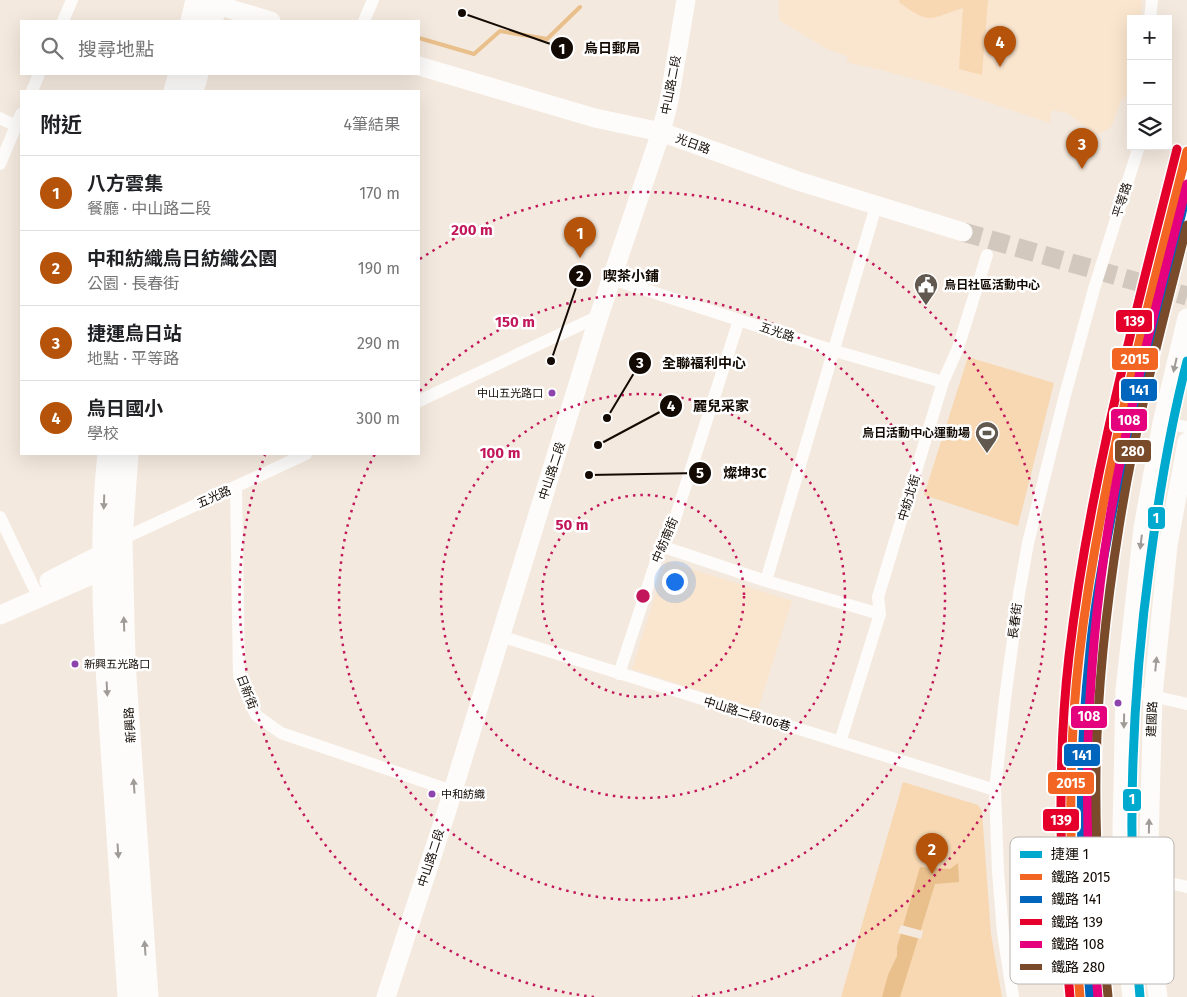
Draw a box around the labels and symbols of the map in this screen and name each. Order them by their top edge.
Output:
pin: 4 [984,26,1016,67]
callout: 烏日郵局 [549,34,650,63]
text: 1 [559,40,565,58]
text: 烏日郵局 [584,40,640,57]
street label: 中山路二段 [658,54,684,116]
pin: 3 [1066,128,1098,169]
street label: 光日路 [674,131,712,157]
street label: 平等路 [1110,181,1134,219]
pin: 1 [564,217,596,258]
text: 200 m [451,221,493,239]
callout: 喫茶小鋪 [568,261,669,290]
text: 2 [576,267,584,285]
text: 喫茶小鋪 [603,268,659,285]
public building icon: 烏日社區活動中心 [913,272,939,306]
place label: 烏日社區活動中心 [944,278,1040,292]
line badge: 139 [1115,309,1153,333]
text: 150 m [495,313,535,331]
text: 139 [1123,313,1145,330]
street label: 五光路 [758,320,796,344]
line badge: 2015 [1111,347,1159,371]
callout: 全聯福利中心 [627,349,756,378]
text: 2015 [1120,351,1150,368]
text: 3 [635,354,644,372]
text: 全聯福利中心 [662,355,746,372]
one-way arrow [1171,358,1179,373]
line badge: 141 [1120,378,1158,402]
text: 141 [1129,382,1149,399]
place label: 中山五光路口 [477,387,543,400]
marker: 中山五光路口 [547,388,557,398]
callout: 麗兒采家 [658,391,759,420]
text: 4 [667,397,676,415]
text: 麗兒采家 [693,398,749,415]
line badge: 108 [1110,408,1148,432]
text: 108 [1118,412,1140,429]
sports icon: 烏日活動中心運動場 [974,420,1000,454]
place label: 烏日活動中心運動場 [862,426,970,440]
line badge: 280 [1114,439,1152,463]
street label: 中山路二段 [536,440,568,502]
text: 280 [1121,443,1145,460]
text: 100 m [480,444,520,462]
callout: 燦坤3C [688,458,776,487]
text: 5 [696,464,704,482]
text: 燦坤3C [723,465,767,482]
street label: 中紡北街 [895,473,923,523]
street label: 五光路 [195,483,233,511]
one-way arrow [99,495,107,511]
line badge: 1 [1147,506,1166,530]
text: 1 [1153,510,1159,527]
street label: 中紡南街 [649,515,681,565]
text: 50 m [555,516,589,534]
one-way arrow [1137,534,1145,550]
your location [662,569,688,595]
centre of rings [634,587,652,605]
street label: 長春街 [1006,602,1024,640]
one-way arrow [120,616,128,632]
one-way arrow [1152,656,1160,672]
place label: 新興五光路口 [84,658,150,671]
marker: 新興五光路口 [70,659,80,669]
street label: 日新街 [234,673,260,711]
one-way arrow [104,681,112,697]
street label: 中山路二段106巷 [702,694,792,734]
unlabelled marker [1113,698,1123,708]
street label: 建國路 [1144,701,1160,737]
line badge: 108 [1070,705,1108,729]
street label: 新興路 [122,707,138,743]
text: 108 [1078,708,1100,725]
one-way arrow [1120,713,1128,729]
line badge: 141 [1063,743,1101,767]
text: 141 [1072,747,1092,764]
line badge: 2015 [1047,771,1095,795]
text: 2015 [1056,775,1086,792]
one-way arrow [130,778,138,794]
place label: 中和紡織 [441,788,485,801]
line badge: 1 [1122,788,1142,812]
marker: 中和紡織 [427,789,437,799]
text: 1 [1129,791,1135,808]
line badge: 139 [1042,808,1080,832]
text: 139 [1050,812,1072,829]
one-way arrow [1145,818,1153,834]
street label: 中山路二段 [415,827,447,889]
pin: 2 [916,833,948,874]
legend [1010,837,1174,984]
one-way arrow [115,843,123,859]
text: 捷運 1 [1051,846,1089,863]
text: 鐵路 2015 [1051,869,1110,886]
text: 鐵路 141 [1051,891,1101,908]
text: 鐵路 139 [1051,914,1103,931]
text: 鐵路 108 [1051,936,1105,953]
one-way arrow [140,940,148,956]
text: 鐵路 280 [1051,959,1105,976]

